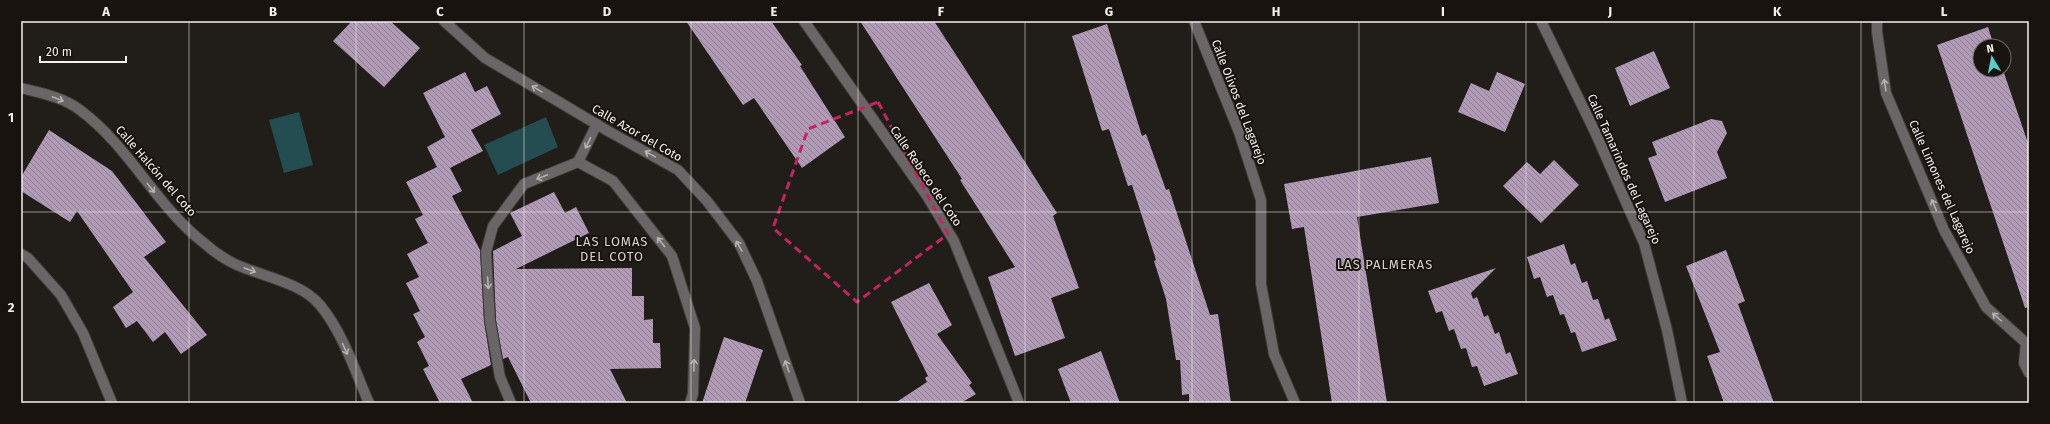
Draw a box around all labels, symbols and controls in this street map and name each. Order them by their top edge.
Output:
text: A [101,4,110,19]
text: B [269,4,277,19]
text: C [436,4,444,19]
text: D [603,4,612,19]
text: E [771,4,778,19]
text: F [938,4,945,19]
text: G [1105,4,1113,19]
text: H [1272,4,1280,19]
text: I [1441,4,1445,19]
text: J [1607,4,1612,19]
text: K [1773,4,1782,19]
text: L [1941,4,1948,19]
street label: Calle Olivos del Lagarejo [1209,37,1269,167]
scale bar [40,38,126,64]
north arrow [1972,38,2012,78]
text: N [1986,42,1995,56]
text: 20 m [46,45,72,59]
one-way arrow [1881,79,1889,92]
one-way arrow [532,85,543,93]
street label: Calle Tamarindos del Lagarejo [1584,92,1664,246]
one-way arrow [52,96,64,103]
street label: Calle Azor del Coto [589,102,685,164]
text: 1 [8,110,14,125]
street label: Calle Limones del Lagarejo [1906,118,1978,256]
street label: Calle Halcón del Coto [113,123,199,219]
street label: Calle Rebeco del Coto [887,123,965,229]
one-way arrow [584,137,591,149]
one-way arrow [644,150,656,158]
one-way arrow [537,173,549,181]
one-way arrow [147,182,156,193]
one-way arrow [1929,199,1937,211]
district label: LAS LOMAS DEL COTO [576,234,648,264]
one-way arrow [657,237,666,248]
one-way arrow [735,240,743,252]
district label: LAS PALMERAS [1337,257,1433,272]
one-way arrow [243,266,255,274]
one-way arrow [484,276,491,289]
text: 2 [8,300,15,315]
one-way arrow [1992,313,2002,322]
one-way arrow [342,342,349,354]
one-way arrow [690,359,698,372]
one-way arrow [783,361,791,373]

